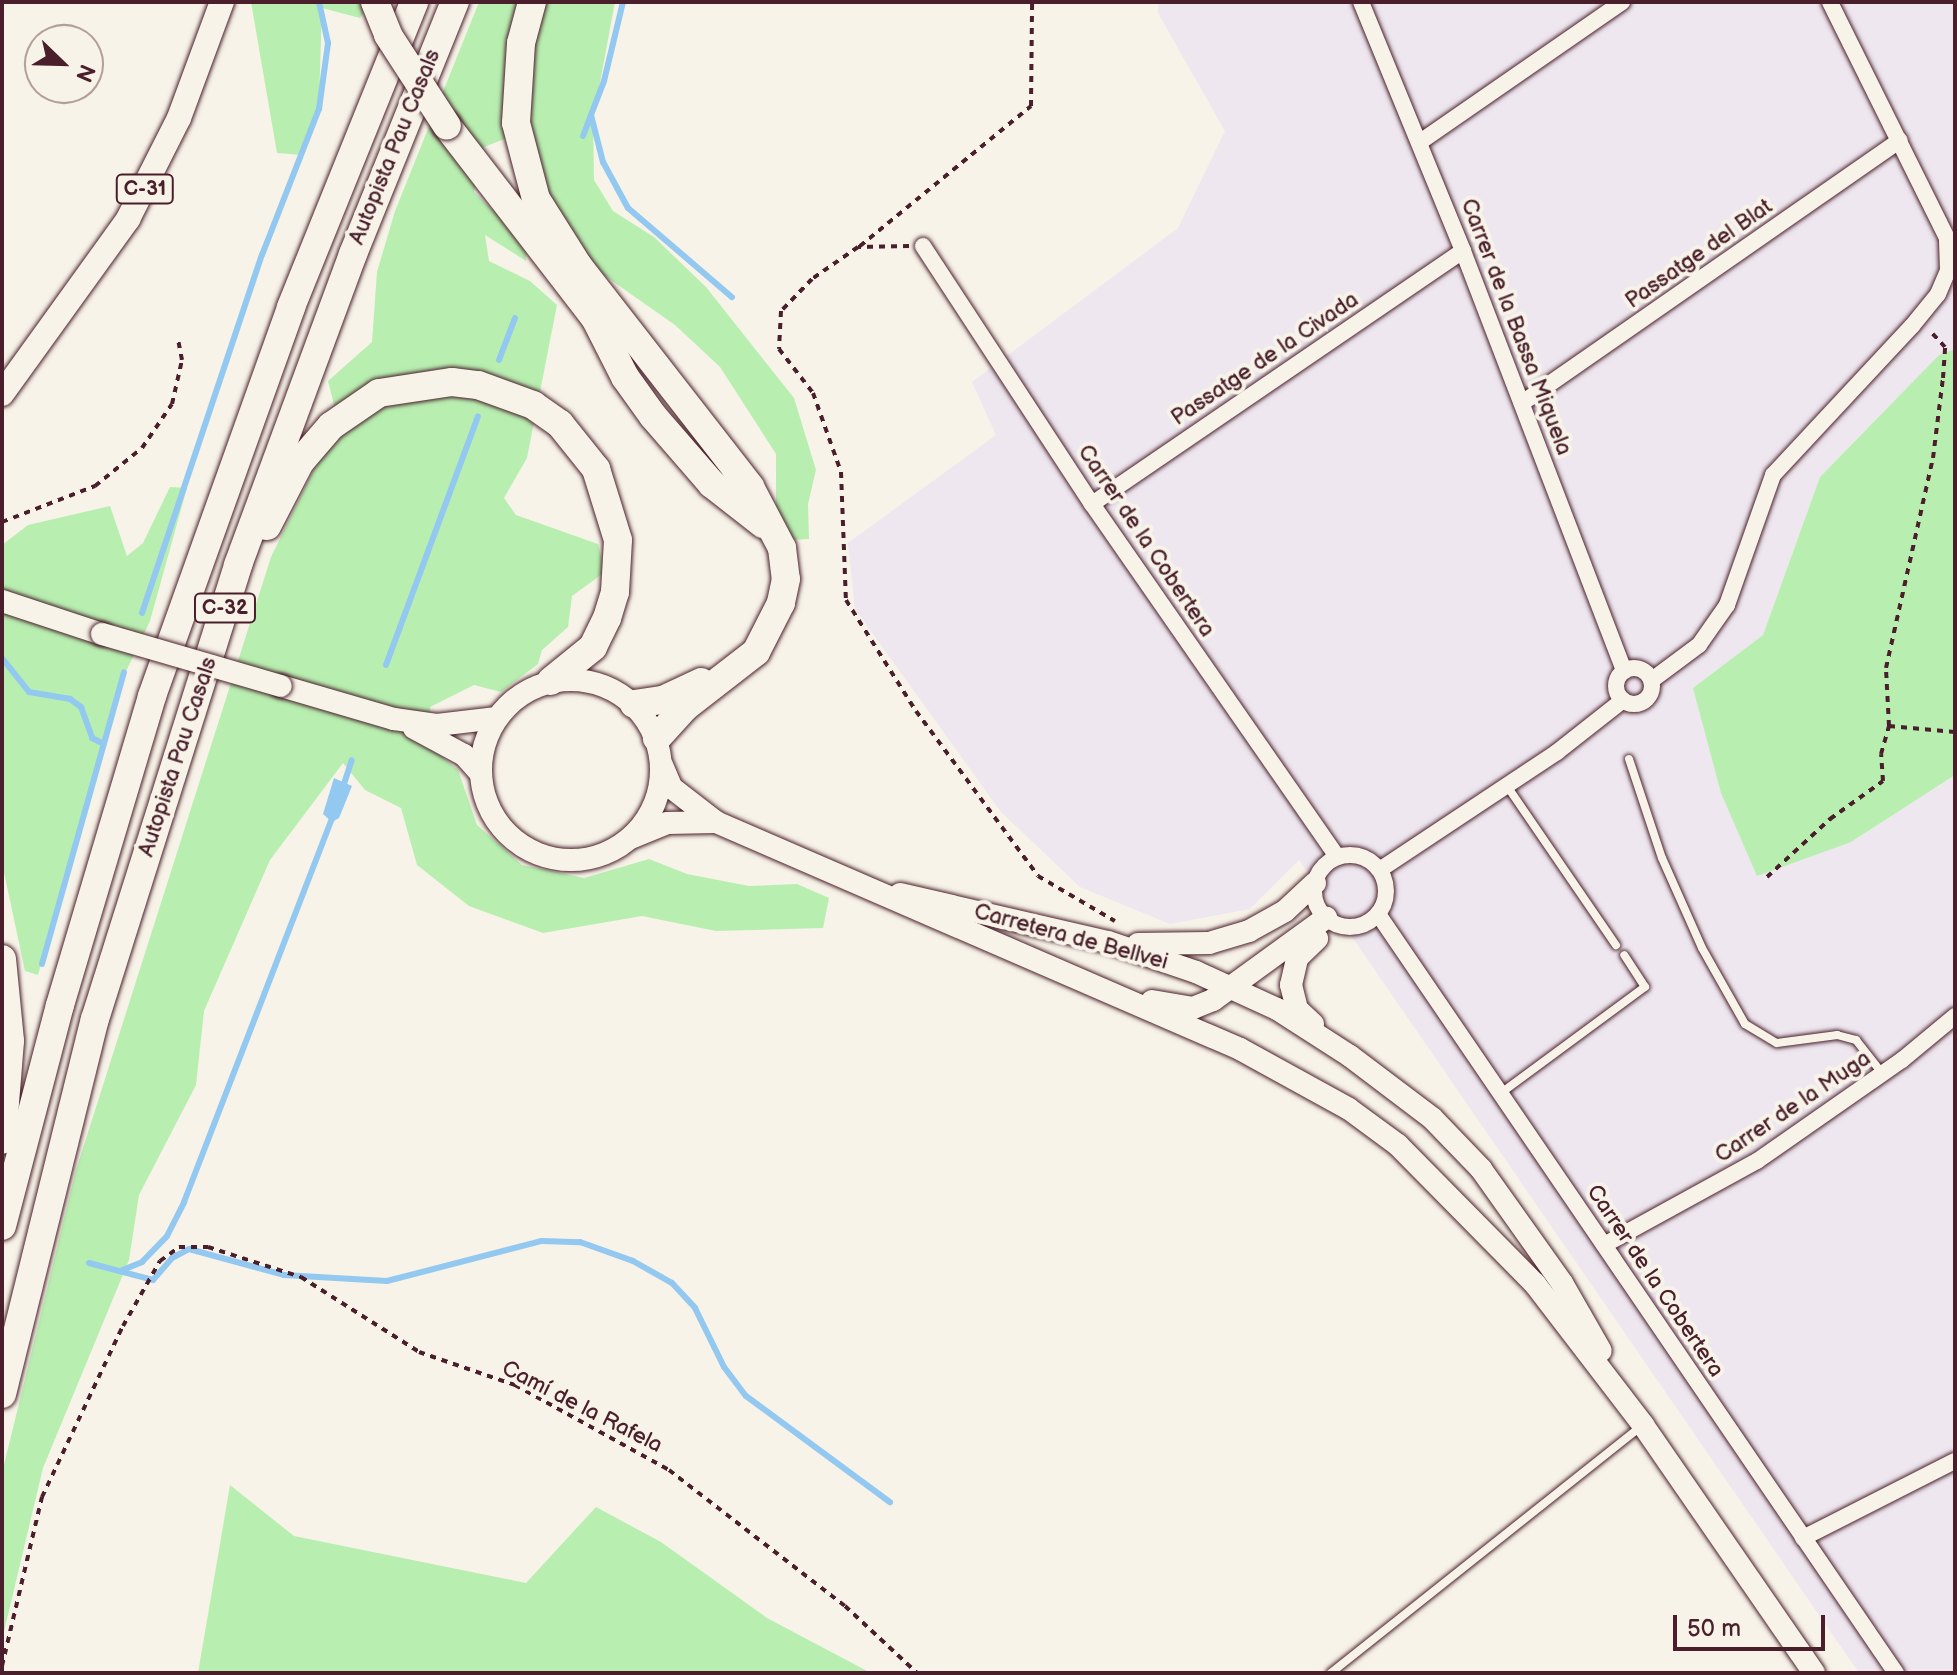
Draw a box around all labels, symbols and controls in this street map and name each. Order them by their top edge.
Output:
north arrow [24,24,104,104]
street label: Autopista Pau Casals [344,46,446,248]
text: N [69,60,100,86]
road number: C-31 [115,173,175,205]
street label: Passatge del Blat [1621,194,1777,314]
street label: Carrer de la Bassa Miquela [1455,195,1577,459]
street label: Passatge de la Civada [1166,287,1364,431]
street label: Carrer de la Cobertera [1072,440,1220,642]
road number: C-32 [193,592,257,624]
street label: Autopista Pau Casals [133,654,223,860]
street label: Carretera de Bellvei [971,898,1171,976]
street label: Carrer de la Muga [1710,1045,1876,1169]
street label: Carrer de la Cobertera [1581,1180,1729,1382]
street label: Camí de la Rafela [497,1355,667,1459]
scale bar [1677,1599,1829,1649]
text: 50 m [1687,1614,1741,1643]

